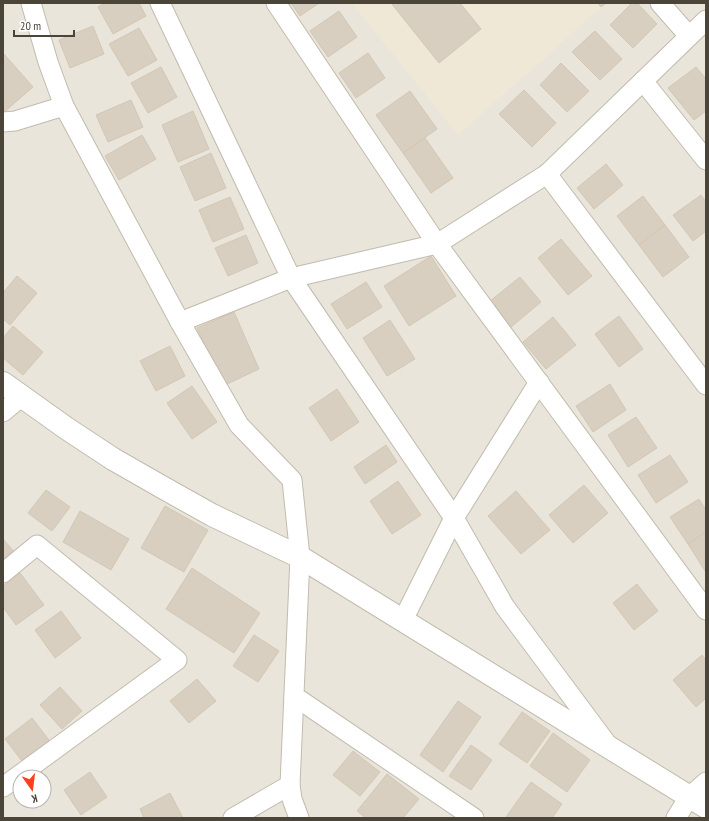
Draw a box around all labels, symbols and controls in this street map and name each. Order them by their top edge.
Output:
scale bar [14,12,74,38]
text: 20 m [20,18,41,33]
north arrow [12,769,52,809]
text: K [30,791,39,806]

